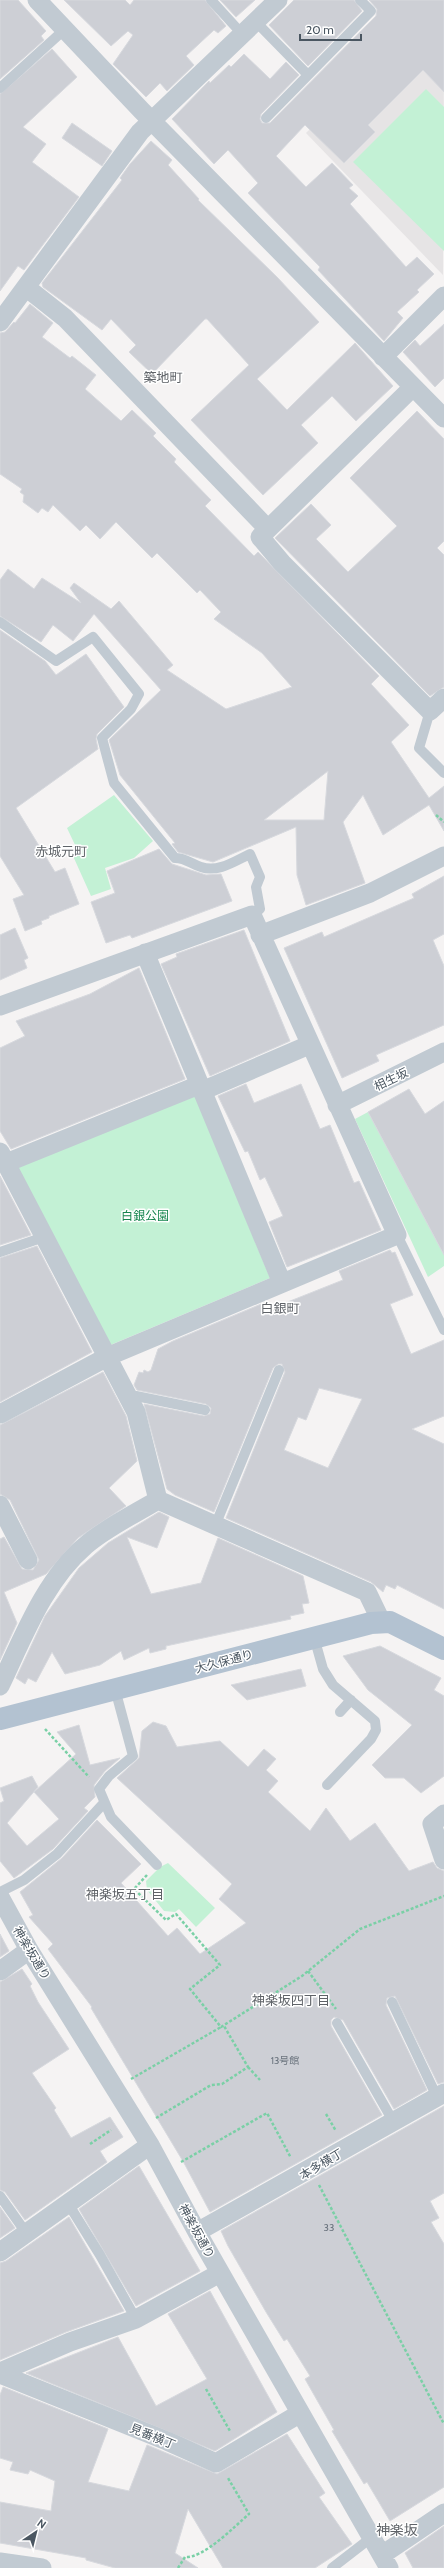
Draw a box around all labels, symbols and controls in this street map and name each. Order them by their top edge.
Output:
scale bar [300,16,361,42]
text: 20 m [306,22,334,37]
district label: 築地町 [143,369,183,385]
district label: 赤城元町 [35,843,87,859]
street label: 相生坂 [372,1064,410,1094]
park label: 白銀公園 [121,1208,169,1223]
district label: 白銀町 [260,1300,300,1316]
street label: 大久保通り [193,1646,255,1676]
district label: 神楽坂五丁目 [86,1886,164,1902]
street label: 神楽坂通り [10,1923,54,1983]
district label: 神楽坂四丁目 [252,1992,330,2008]
house number: 13号館 [271,2054,299,2067]
street label: 本多横丁 [297,2145,345,2183]
street label: 神楽坂通り [176,2201,218,2261]
house number: 33 [324,2221,334,2234]
street label: 見番横丁 [128,2420,178,2452]
north arrow [16,2512,56,2552]
text: N [35,2516,49,2532]
district label: 神楽坂 [376,2521,418,2539]

